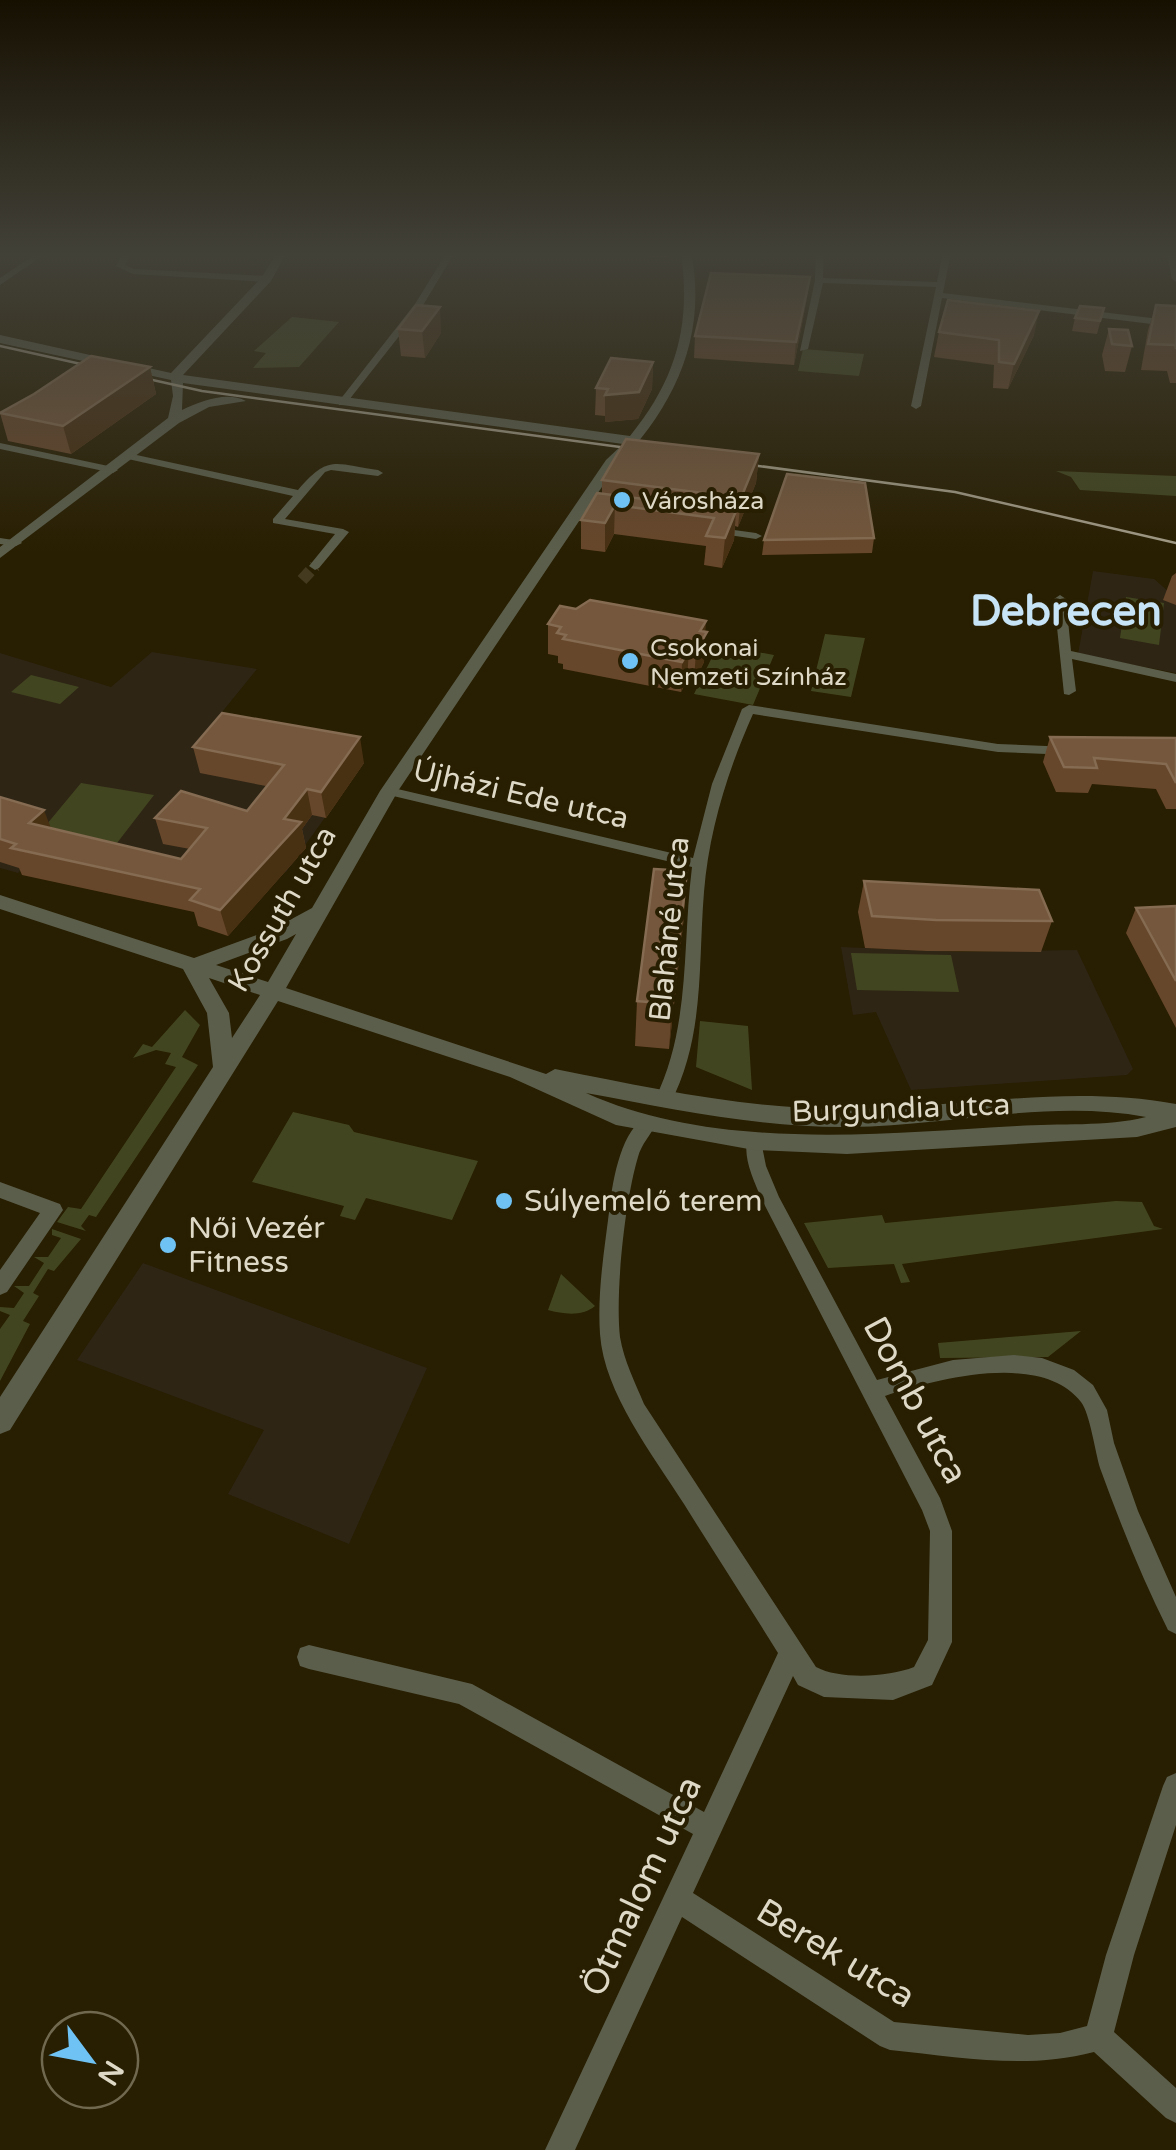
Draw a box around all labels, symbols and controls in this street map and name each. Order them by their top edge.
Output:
place label: Városháza [642,486,764,516]
marker: Városháza [611,489,633,511]
district label: Debrecen [970,586,1162,637]
place label: Csokonai Nemzeti Színház [650,633,847,692]
marker: Csokonai Nemzeti Színház [619,650,641,672]
street label: Újházi Ede utca [410,752,632,837]
street label: Kossuth utca [220,820,345,999]
street label: Blaháné utca [641,835,698,1023]
street label: Burgundia utca [791,1086,1011,1131]
place label: Súlyemelő terem [524,1183,763,1220]
marker: Súlyemelő terem [493,1190,515,1212]
place label: Női Vezér Fitness [188,1210,325,1281]
marker: Női Vezér Fitness [157,1234,179,1256]
street label: Domb utca [854,1310,977,1491]
street label: Ötmalom utca [573,1770,711,2003]
street label: Berek utca [749,1890,922,2018]
north arrow [40,2010,140,2110]
text: N [90,2054,131,2091]

